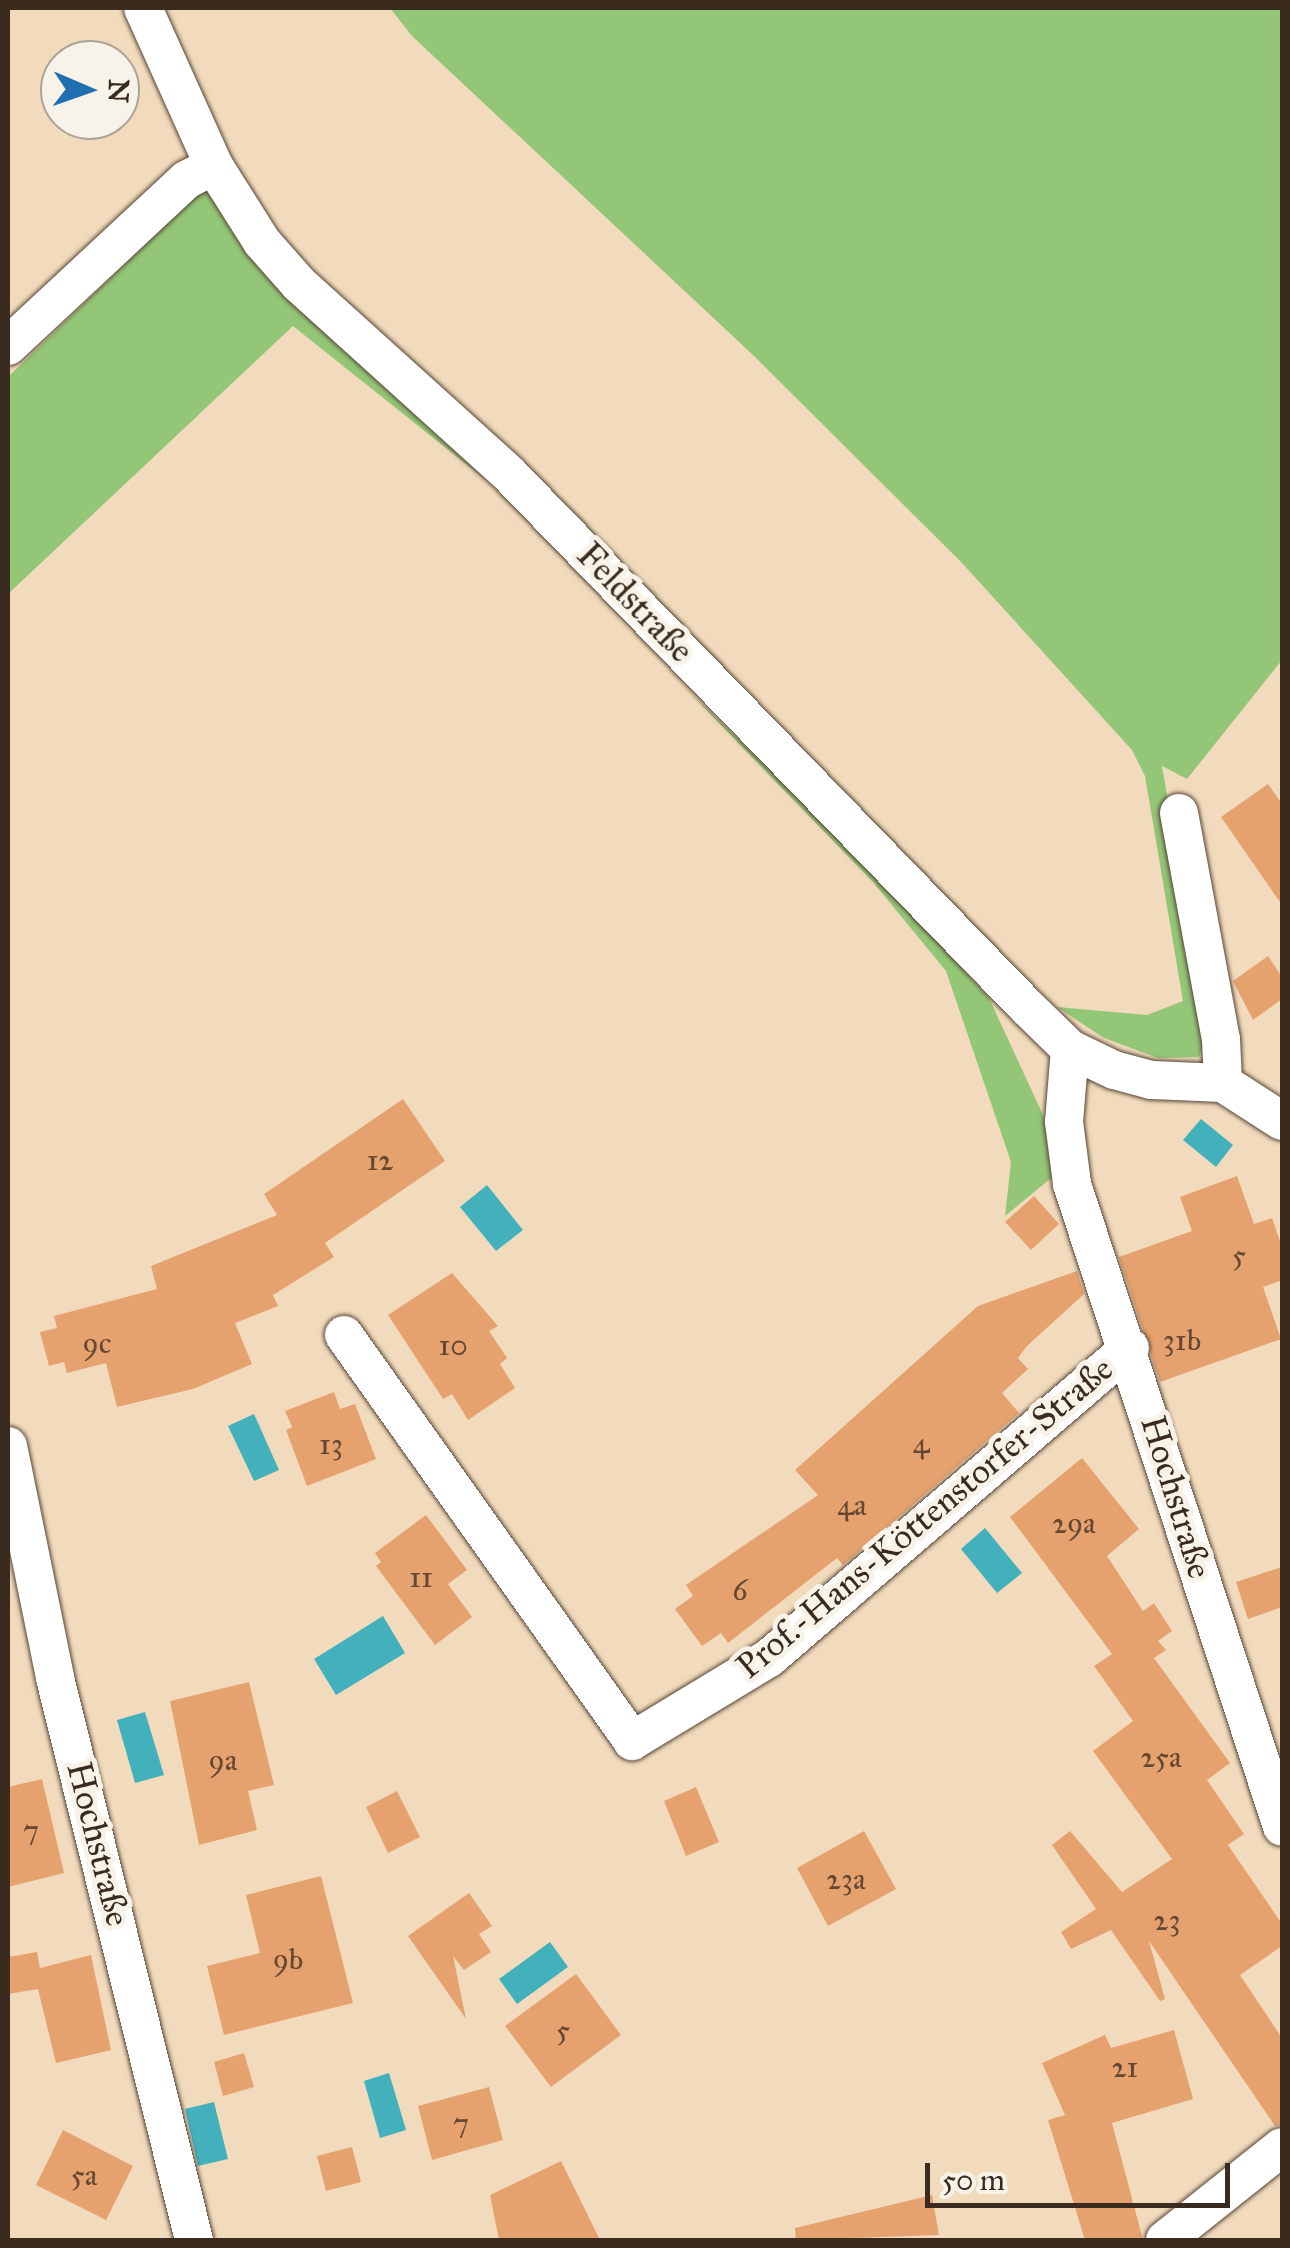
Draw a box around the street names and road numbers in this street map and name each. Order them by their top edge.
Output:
street label: Feldstraße [568,535,702,671]
street label: Prof.-Hans-Köttenstorfer-Straße [728,1348,1122,1688]
street label: Hochstraße [1131,1411,1221,1583]
street label: Hochstraße [57,1758,139,1930]

